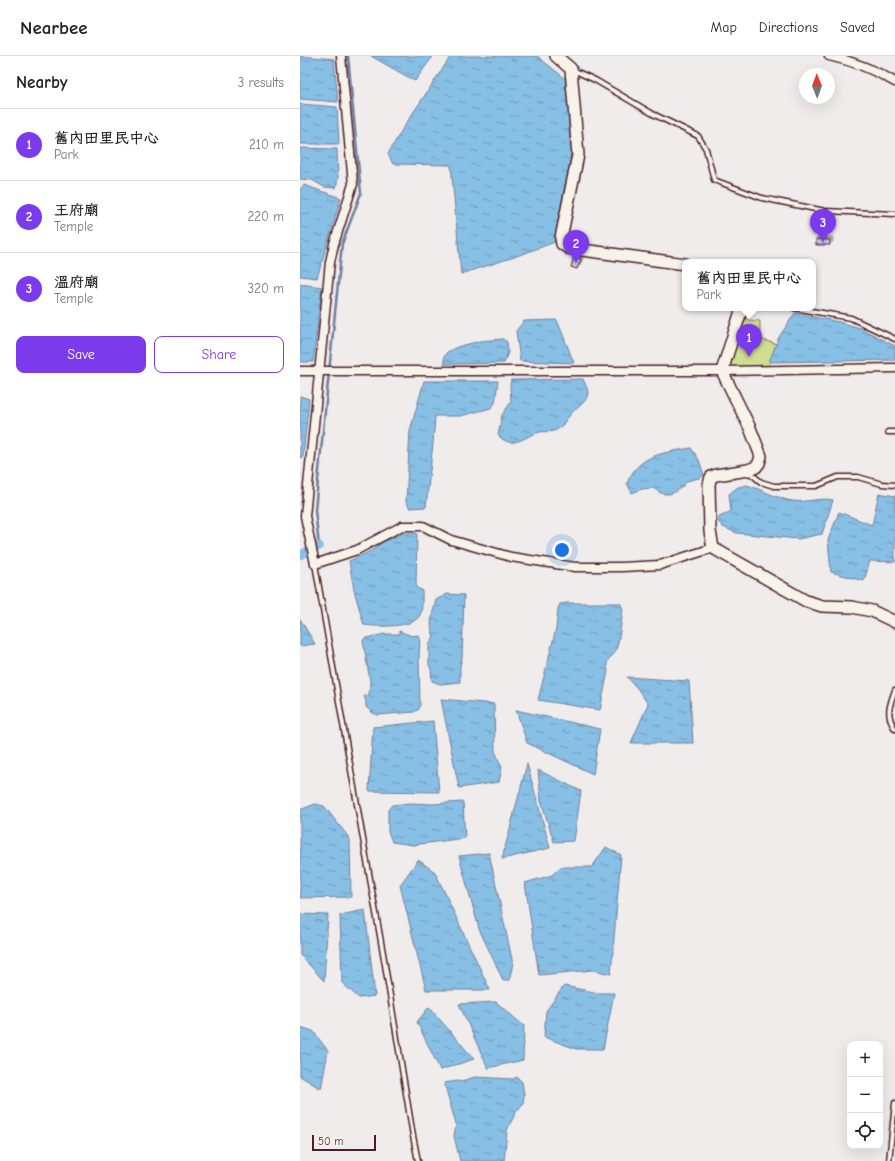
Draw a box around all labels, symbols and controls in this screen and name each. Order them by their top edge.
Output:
text: Nearbee [20,17,88,39]
text: Map [710,19,737,36]
text: Directions [759,19,818,36]
text: Saved [840,19,875,36]
north arrow [799,68,835,104]
text: Nearby [16,73,67,92]
text: 3 results [238,75,284,90]
text: 舊內田里民中心 [54,129,159,147]
text: 1 [26,137,32,152]
text: 210 m [249,137,284,152]
text: Park [54,147,79,162]
text: 王府廟 [54,201,99,219]
text: 2 [26,209,32,224]
text: 220 m [247,209,284,224]
pin: 3 [810,209,836,242]
text: Temple [54,219,93,234]
pin: 2 [563,230,589,263]
popup [682,259,816,311]
text: 舊內田里民中心 [696,269,802,287]
text: 溫府廟 [54,273,99,291]
text: 3 [26,281,32,296]
text: 320 m [248,281,284,296]
text: Park [696,287,721,302]
text: Temple [54,291,93,306]
pin: 1 [736,324,762,357]
button: Save [16,336,146,373]
button: Share [154,336,284,373]
your location [552,540,572,560]
map controls [847,1041,883,1149]
button: + [847,1041,883,1077]
button: − [847,1077,883,1113]
button: locate [847,1113,883,1149]
scale bar [312,1133,376,1152]
text: 50 m [318,1135,343,1148]

